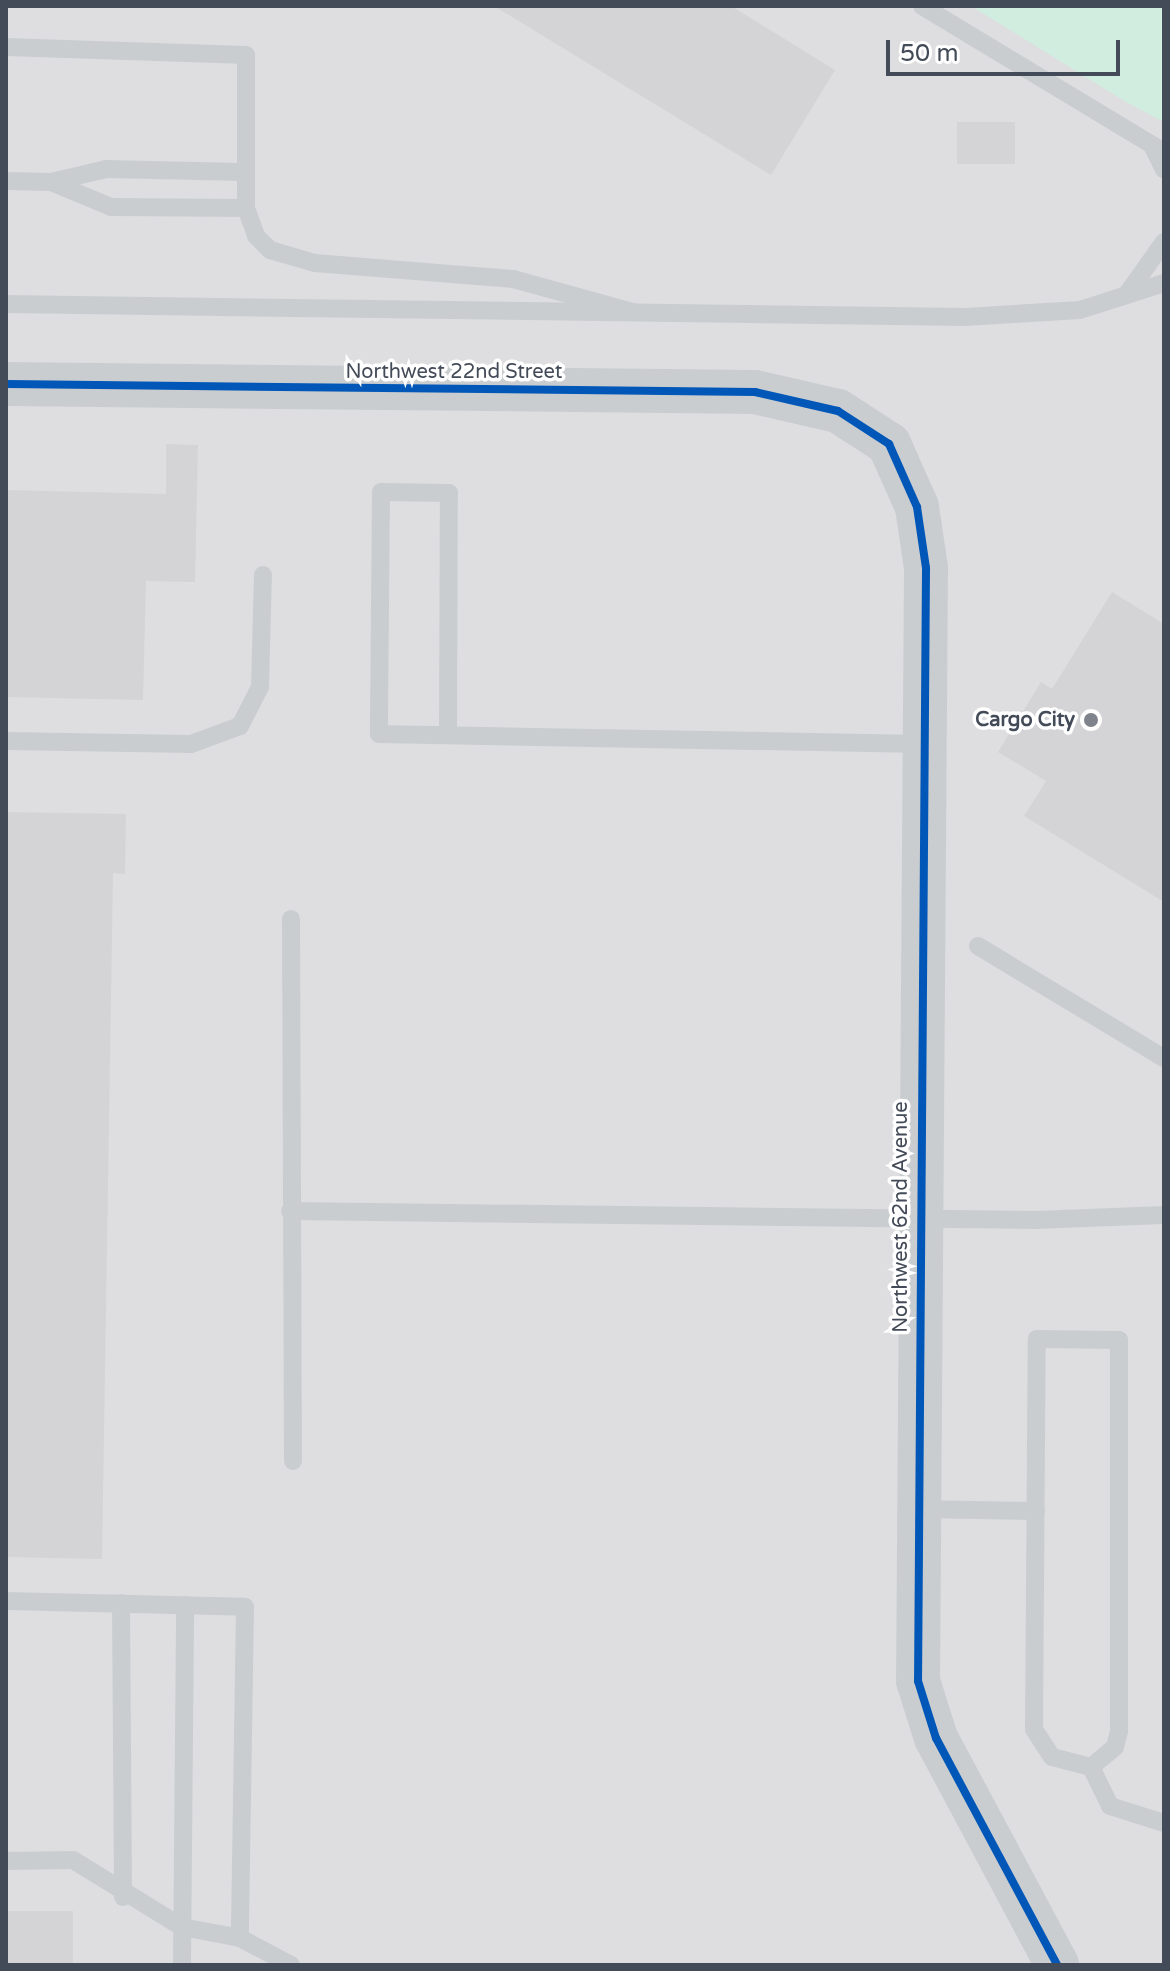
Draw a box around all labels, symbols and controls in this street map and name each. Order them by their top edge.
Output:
scale bar [890,24,1124,74]
text: 50 m [900,39,958,68]
street label: Northwest 22nd Street [346,360,562,384]
place label: Cargo City [975,708,1075,732]
marker: Cargo City [1082,711,1100,729]
street label: Northwest 62nd Avenue [889,1101,913,1333]

